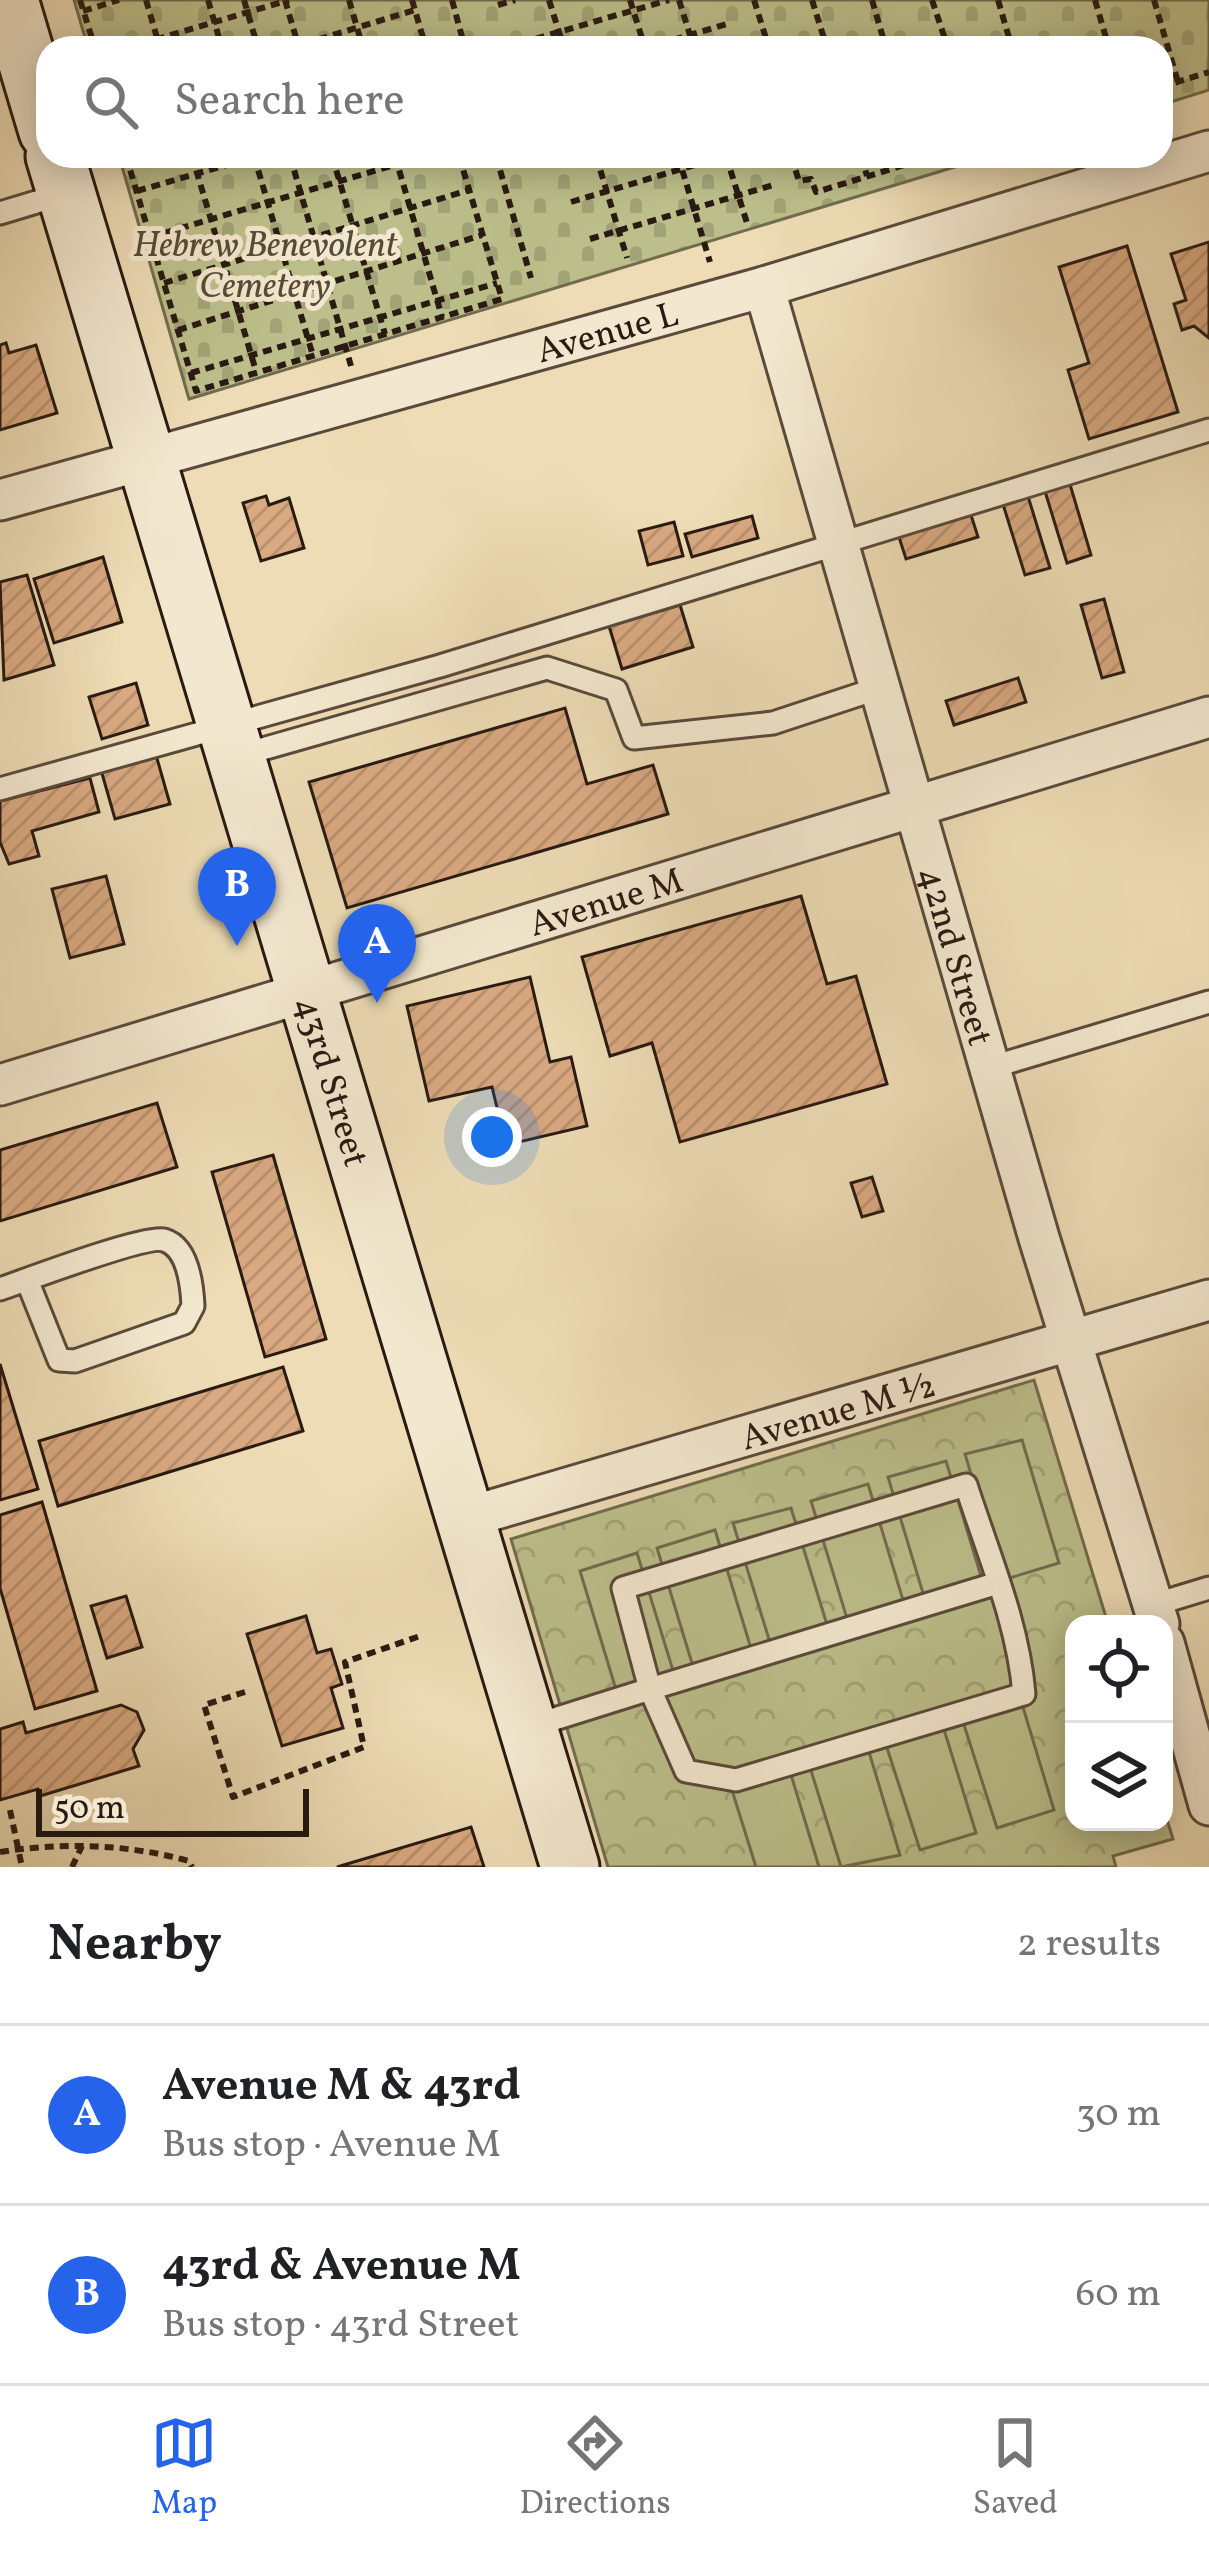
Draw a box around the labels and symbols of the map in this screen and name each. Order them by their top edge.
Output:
park label: Hebrew Benevolent Cemetery [133,222,399,313]
street label: Avenue L [531,291,685,378]
pin: B [198,847,276,946]
street label: Avenue M [524,858,690,952]
street label: 42nd Street [904,861,1003,1052]
pin: A [338,904,416,1003]
street label: 43rd Street [280,991,379,1173]
your location [462,1107,522,1167]
street label: Avenue M ½ [736,1362,941,1465]
scale bar [36,1783,309,1836]

